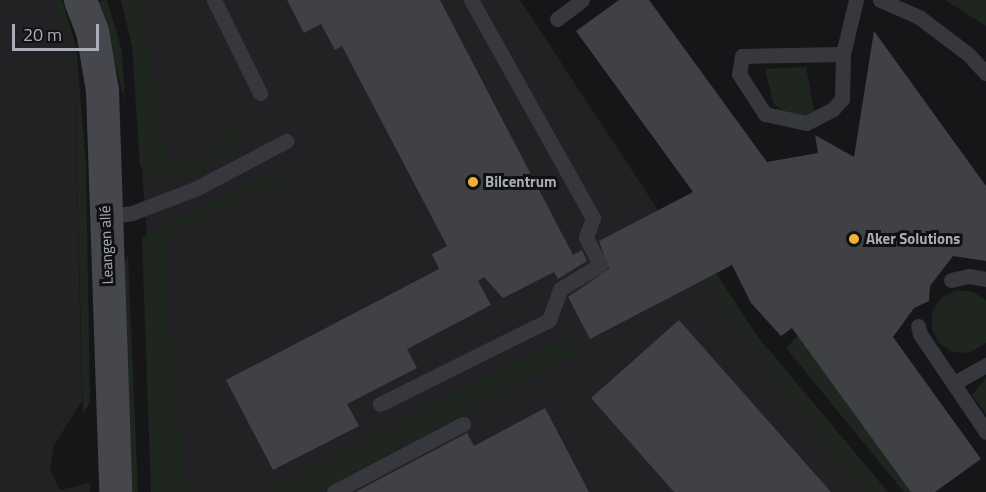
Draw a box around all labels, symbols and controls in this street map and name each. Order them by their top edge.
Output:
scale bar [15,12,102,50]
text: 20 m [23,21,62,48]
place label: Bilcentrum [485,173,557,191]
marker: Bilcentrum [466,175,480,189]
street label: Leangen allé [96,205,116,285]
place label: Aker Solutions [866,230,960,248]
marker: Aker Solutions [847,232,861,246]

